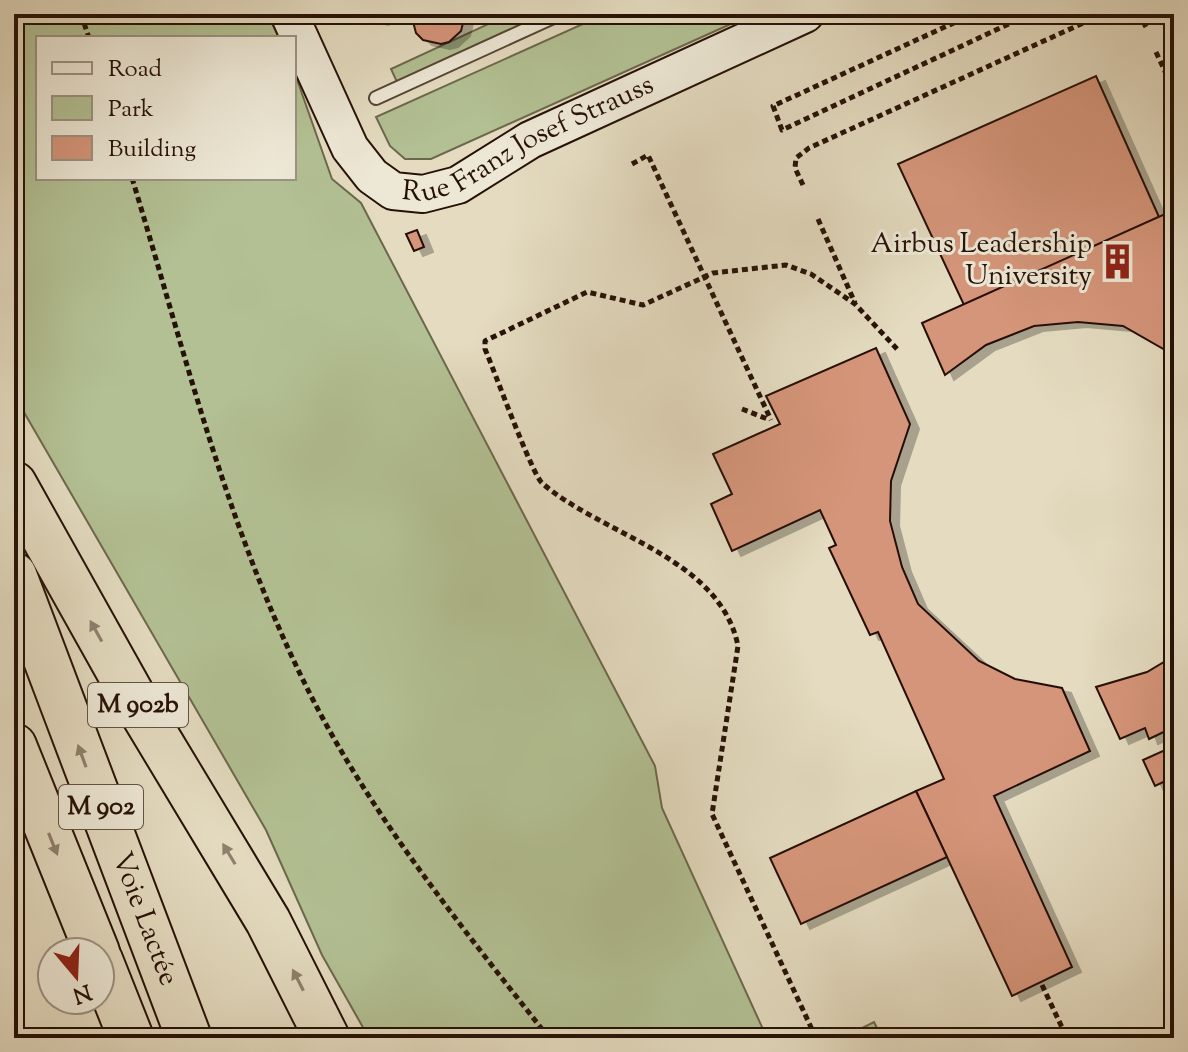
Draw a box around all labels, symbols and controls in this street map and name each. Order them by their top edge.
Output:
legend [36,36,296,180]
text: Road [108,53,162,87]
street label: Rue Franz Josef Strauss [400,66,661,214]
text: Park [108,93,154,127]
text: Building [108,133,197,167]
place label: Airbus Leadership University [870,225,1092,297]
building icon: Airbus Leadership University [1099,242,1137,280]
one-way arrow [89,619,103,642]
road number: M 902b [88,683,188,727]
one-way arrow [75,743,87,767]
road number: M 902 [59,785,143,829]
one-way arrow [47,832,60,856]
one-way arrow [222,843,236,865]
street label: Voie Lactée [101,847,188,992]
north arrow [36,936,116,1016]
one-way arrow [291,968,305,991]
text: N [68,974,95,1010]

